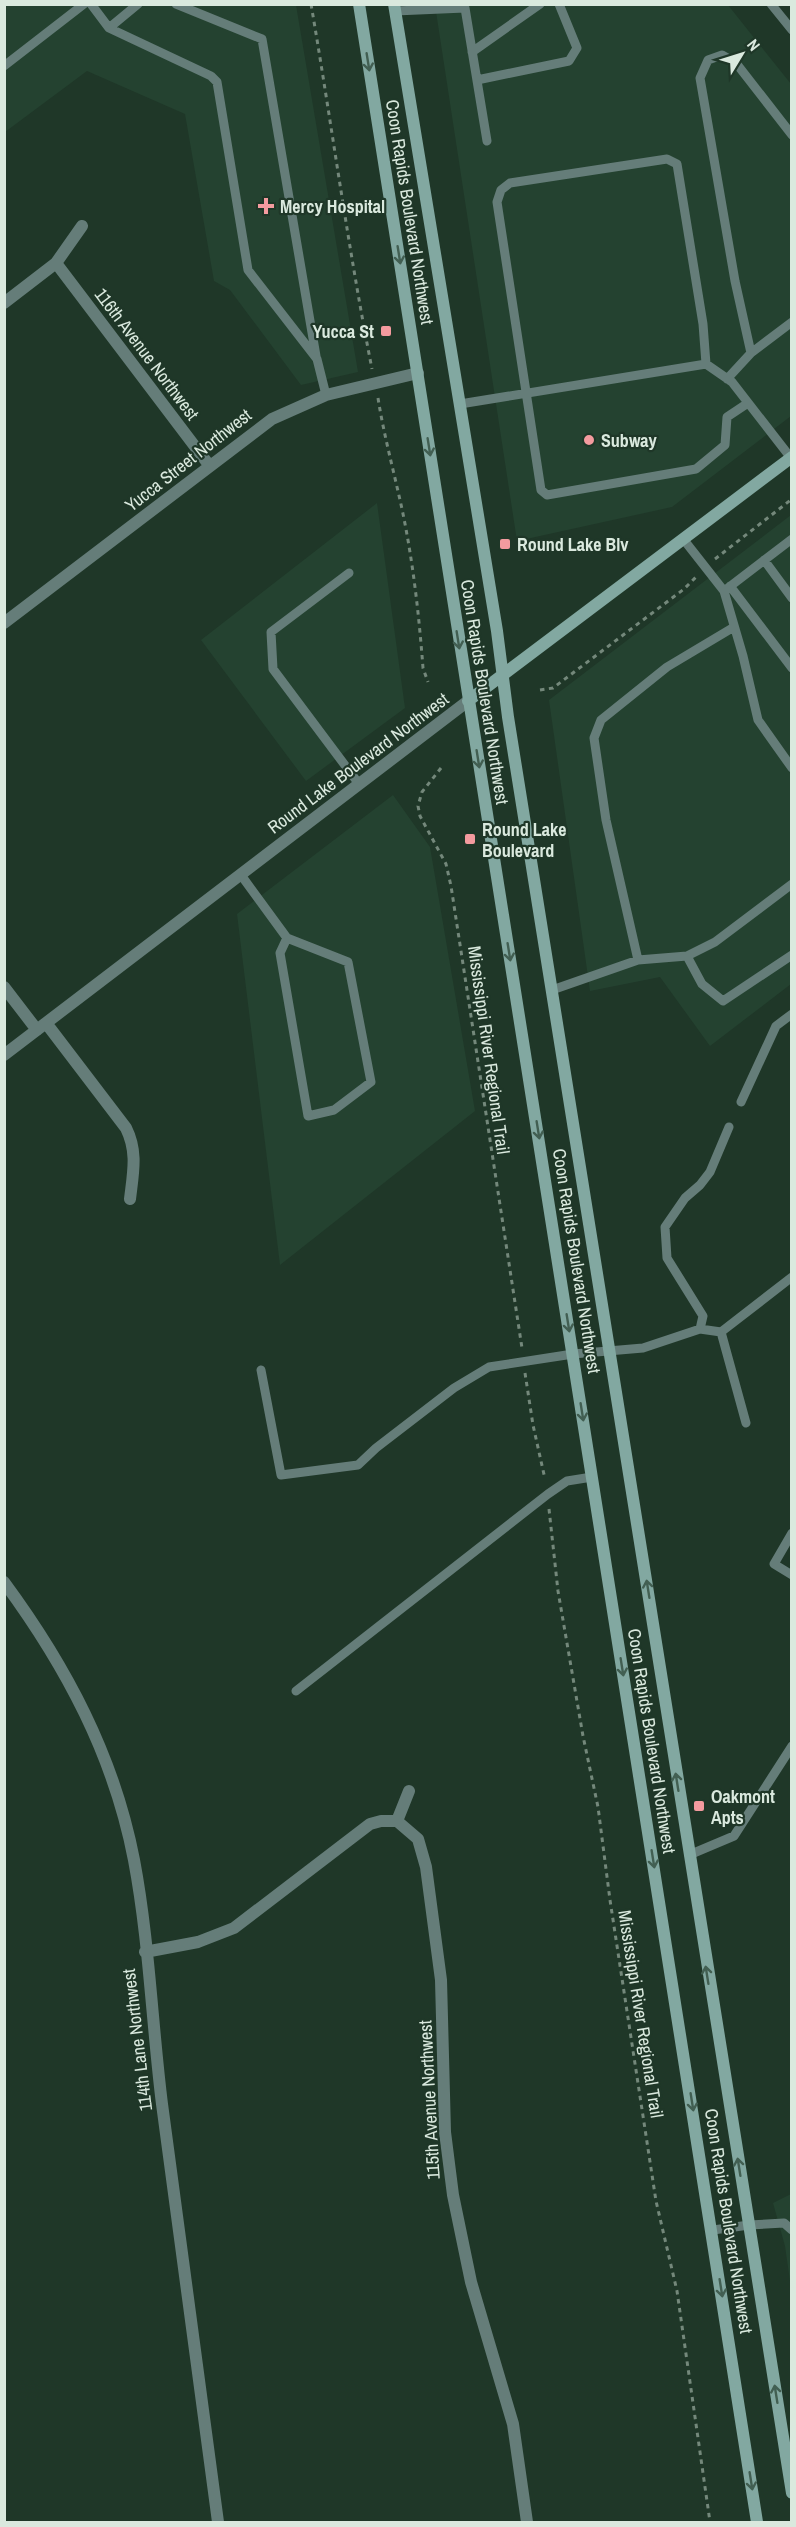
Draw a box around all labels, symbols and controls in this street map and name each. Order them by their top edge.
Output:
north arrow [712,24,772,84]
text: N [742,34,765,55]
one-way arrow [363,52,374,72]
street label: Coon Rapids Boulevard Northwest [380,98,440,326]
place label: Mercy Hospital [280,194,385,219]
marker: Mercy Hospital [257,197,275,215]
one-way arrow [394,244,405,264]
street label: 116th Avenue Northwest [89,283,205,425]
place label: Yucca St [312,319,374,344]
marker: Yucca St [379,324,393,338]
street label: Yucca Street Northwest [120,403,256,517]
place label: Subway [601,428,658,453]
marker: Subway [582,433,596,447]
one-way arrow [424,437,435,457]
place label: Round Lake Blv [517,532,629,557]
marker: Round Lake Blv [498,537,512,551]
street label: Coon Rapids Boulevard Northwest [455,578,515,806]
one-way arrow [453,630,464,650]
street label: Round Lake Boulevard Northwest [262,687,454,839]
one-way arrow [472,749,483,768]
place label: Round Lake Boulevard [482,817,566,863]
marker: Round Lake Boulevard [463,832,477,846]
one-way arrow [504,941,515,961]
street label: Mississippi River Regional Trail [462,944,516,1156]
one-way arrow [533,1120,544,1140]
street label: Coon Rapids Boulevard Northwest [547,1147,607,1375]
one-way arrow [563,1313,574,1332]
one-way arrow [577,1401,588,1421]
one-way arrow [642,1580,653,1600]
street label: Coon Rapids Boulevard Northwest [622,1627,682,1855]
one-way arrow [617,1656,628,1676]
one-way arrow [672,1773,683,1792]
place label: Oakmont Apts [711,1784,775,1830]
marker: Oakmont Apts [692,1799,706,1813]
one-way arrow [648,1849,659,1869]
street label: Mississippi River Regional Trail [612,1908,670,2120]
one-way arrow [702,1965,713,1985]
street label: 114th Lane Northwest [116,1967,158,2113]
street label: 115th Avenue Northwest [412,2020,446,2180]
one-way arrow [687,2092,698,2112]
street label: Coon Rapids Boulevard Northwest [699,2107,759,2335]
one-way arrow [734,2158,745,2177]
one-way arrow [716,2278,727,2297]
one-way arrow [770,2384,781,2404]
one-way arrow [746,2470,757,2490]

